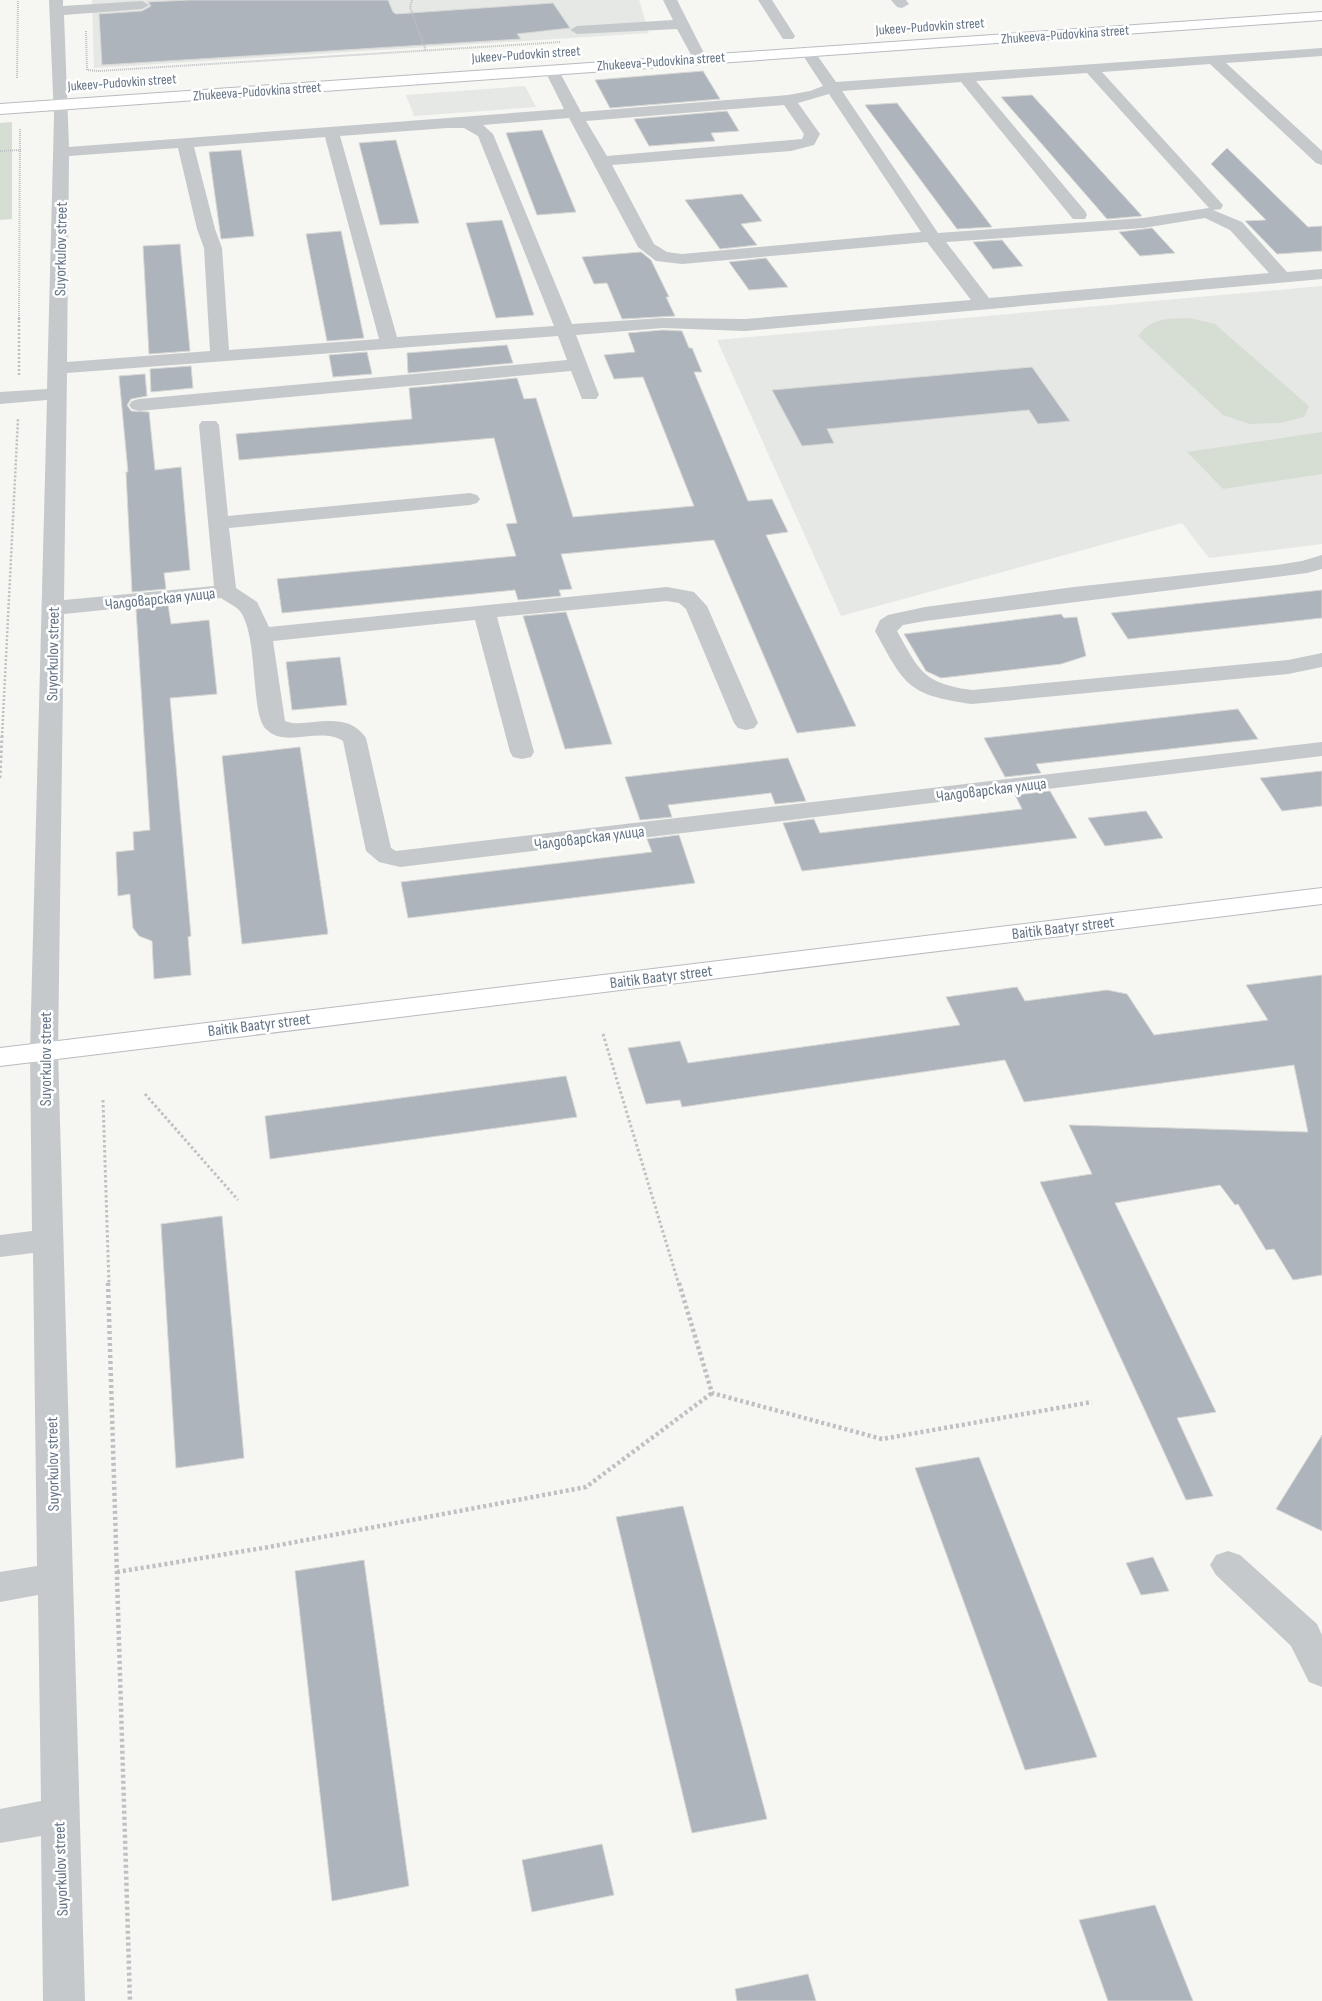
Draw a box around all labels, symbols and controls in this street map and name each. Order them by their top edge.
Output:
street label: Jukeev-Pudovkin street [874,14,985,39]
street label: Zhukeeva-Pudovkina street [1000,22,1130,47]
street label: Jukeev-Pudovkin street [470,42,581,67]
street label: Zhukeeva-Pudovkina street [596,49,726,74]
street label: Jukeev-Pudovkin street [66,70,177,95]
street label: Zhukeeva-Pudovkina street [192,79,322,104]
street label: Suyorkulov street [51,202,72,296]
street label: Чалдоварская улица [104,584,216,615]
street label: Suyorkulov street [43,607,64,701]
street label: Чалдоварская улица [935,774,1047,807]
street label: Чалдоварская улица [533,822,645,855]
street label: Baitik Baatyr street [1011,913,1116,944]
street label: Baitik Baatyr street [609,962,714,993]
street label: Baitik Baatyr street [207,1010,312,1041]
street label: Suyorkulov street [37,1012,56,1106]
street label: Suyorkulov street [43,1416,64,1511]
street label: Suyorkulov street [50,1821,73,1917]

